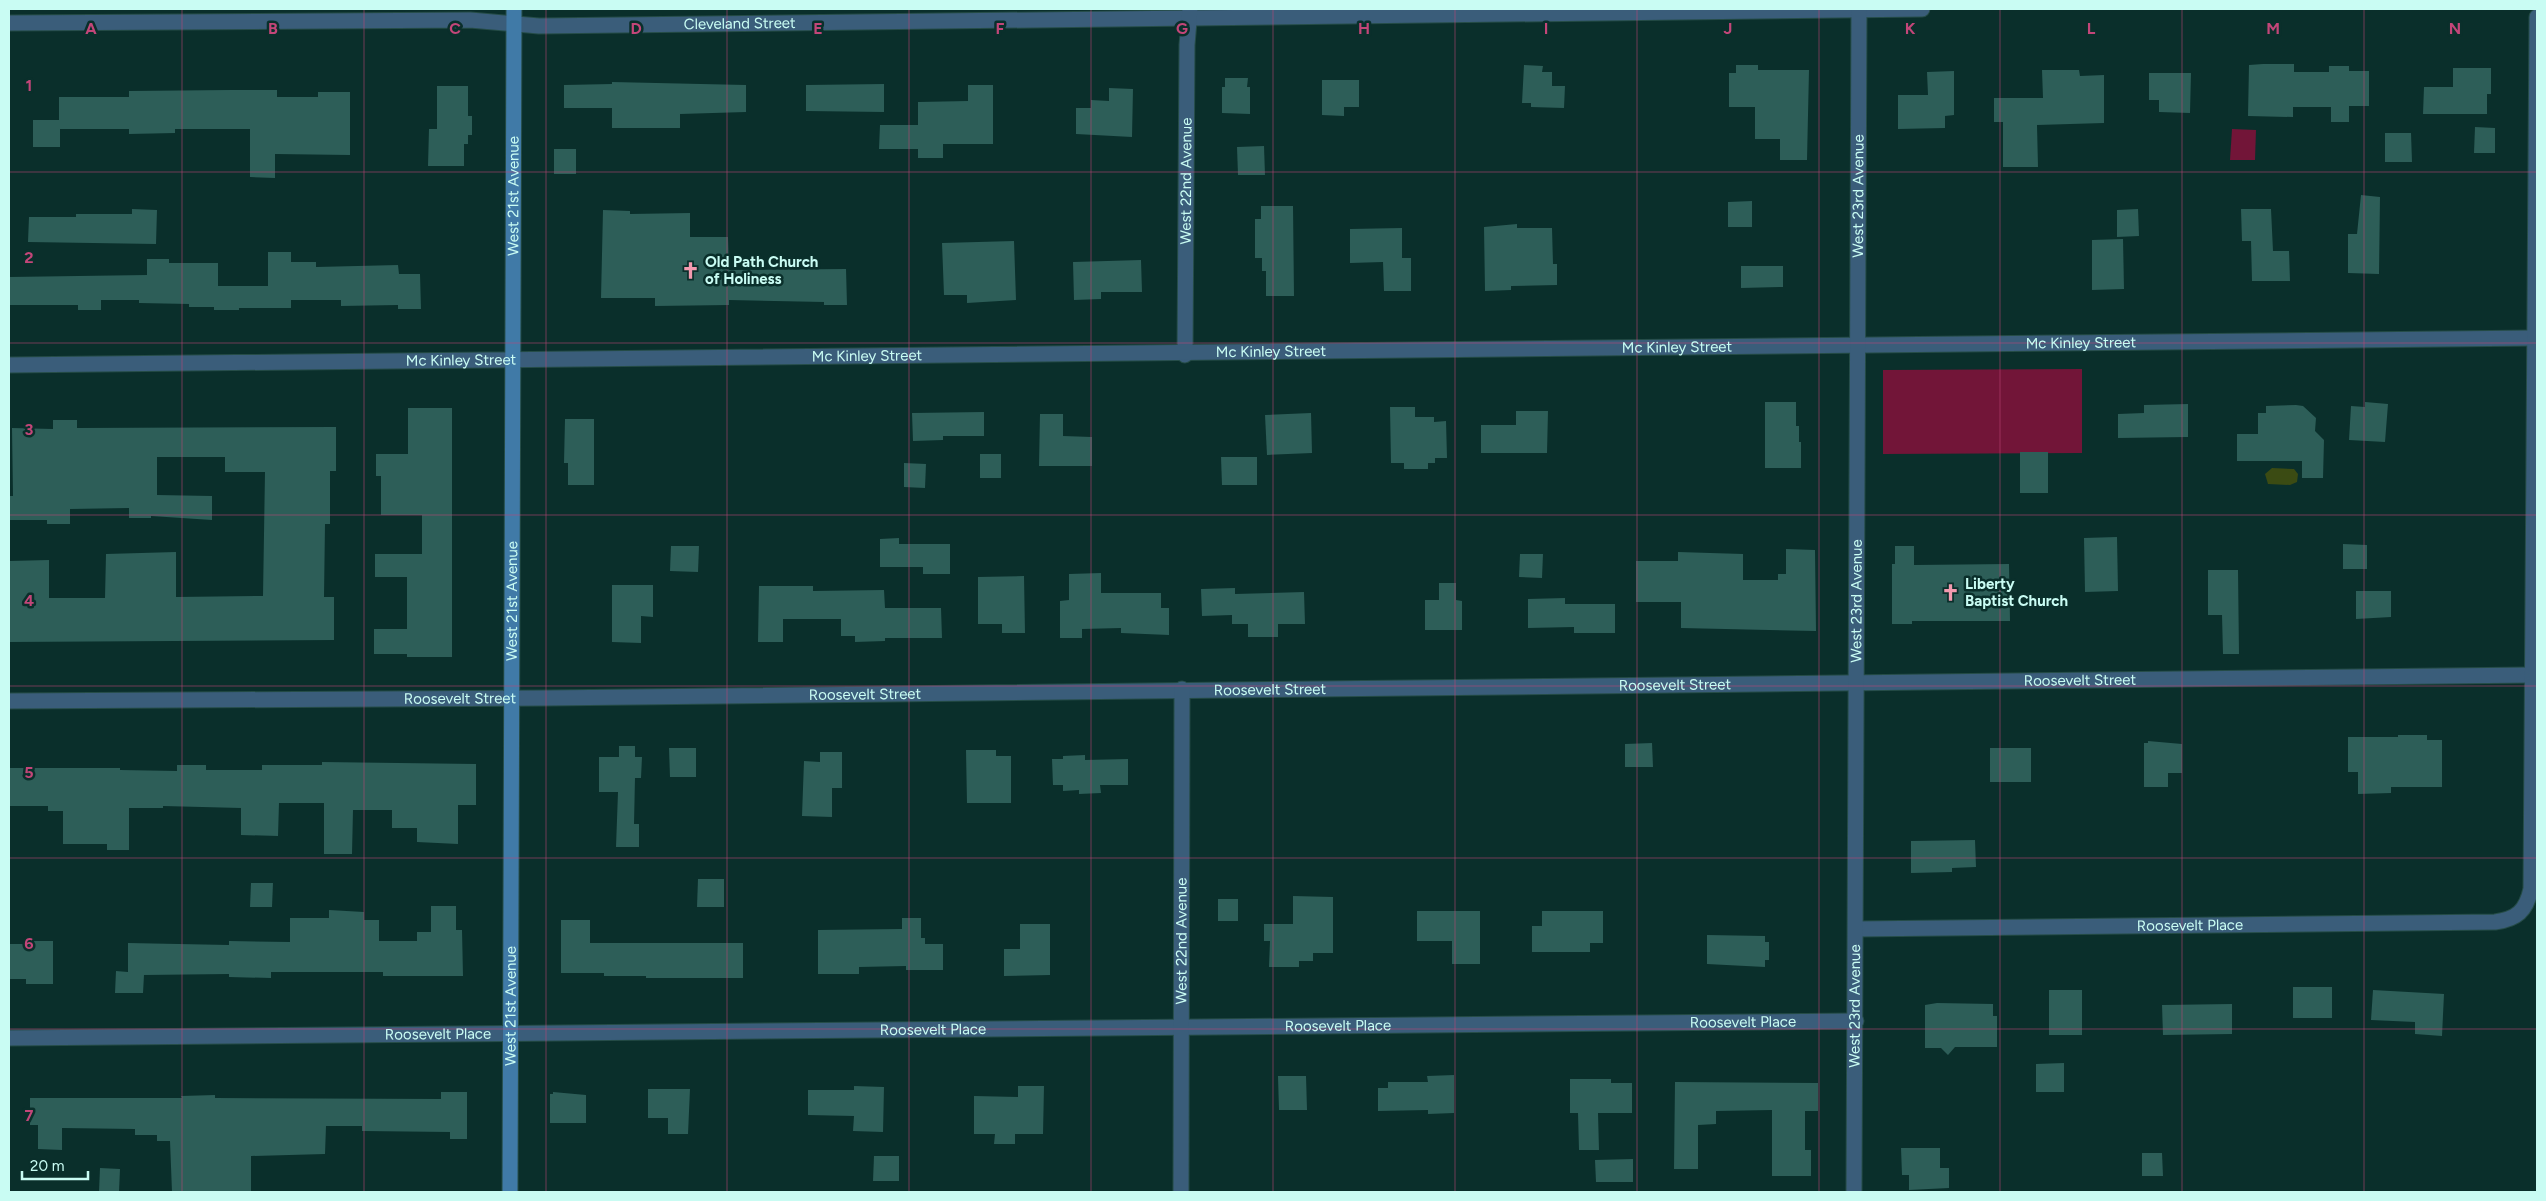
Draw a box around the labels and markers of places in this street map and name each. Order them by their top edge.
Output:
place label: Old Path Church of Holiness [705,253,818,288]
church icon: Old Path Church of Holiness [681,261,701,281]
place label: Liberty Baptist Church [1965,575,2068,610]
church icon: Liberty Baptist Church [1941,583,1961,603]

